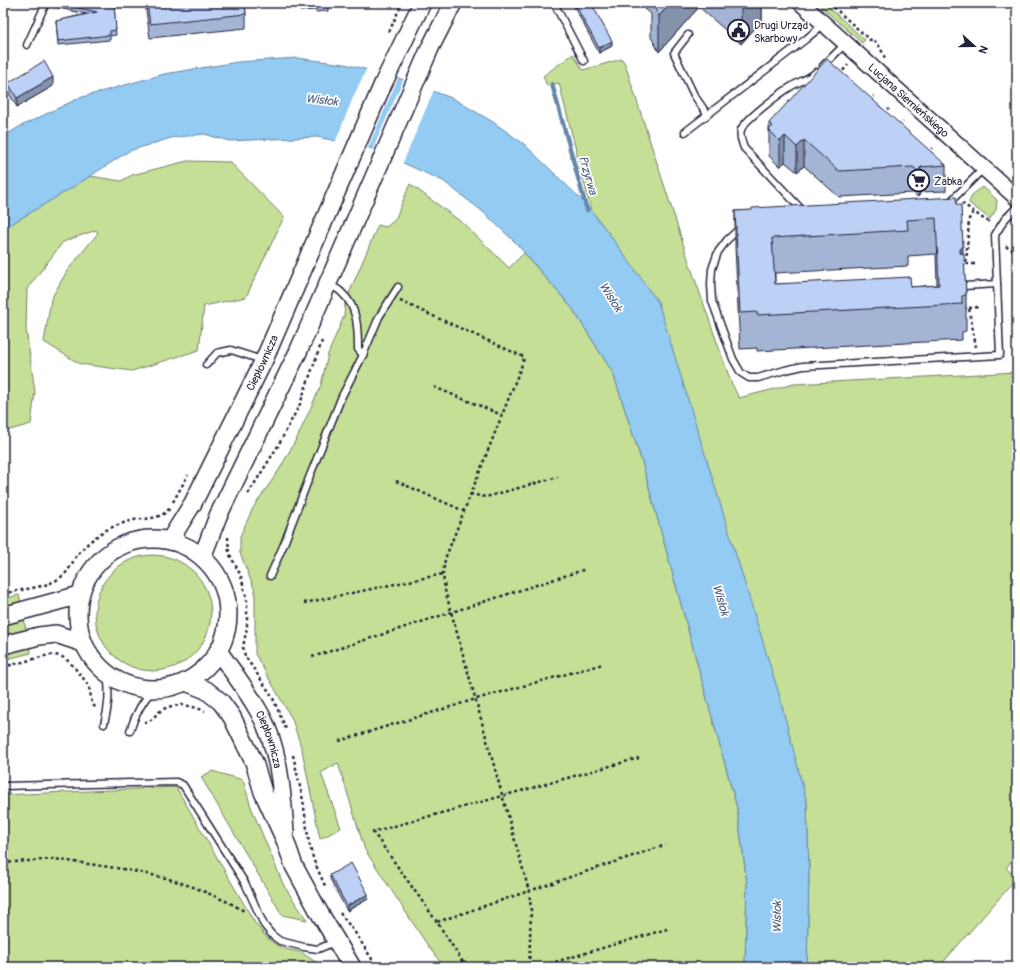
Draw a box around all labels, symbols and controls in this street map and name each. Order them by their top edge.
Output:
public building icon: Drugi Urząd Skarbowy [726,18,752,44]
place label: Drugi Urząd Skarbowy [754,19,808,45]
north arrow [954,26,994,66]
text: N [975,44,990,56]
street label: Lucjana Siemieńskiego [865,61,951,140]
water label: Wisłok [305,91,340,110]
water label: Przyrwa [575,154,601,198]
supermarket icon: Żabka [906,168,932,194]
place label: Żabka [934,175,962,188]
water label: Wisłok [596,280,626,316]
street label: Ciepłownicza [244,333,281,393]
water label: Wisłok [709,583,732,619]
street label: Ciepłownicza [253,709,284,769]
water label: Wisłok [770,900,785,933]

